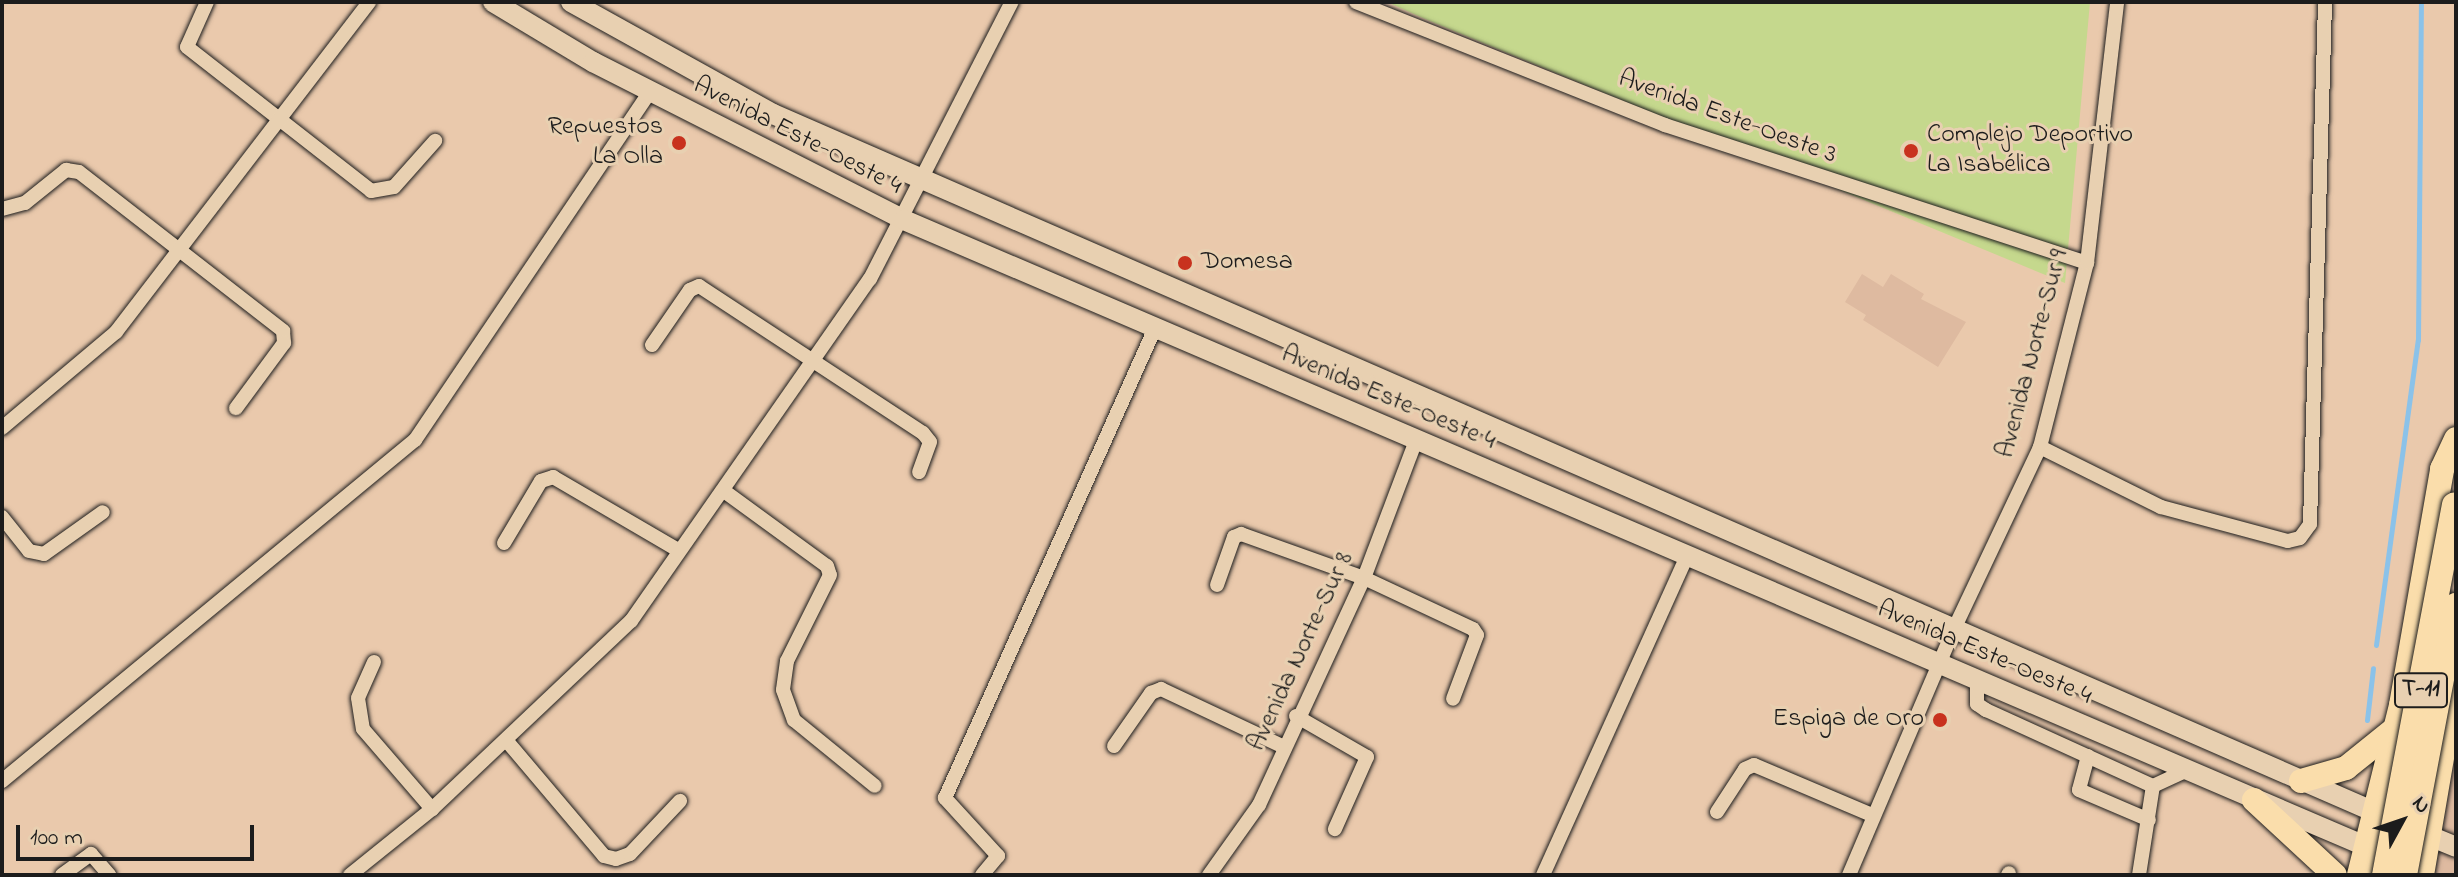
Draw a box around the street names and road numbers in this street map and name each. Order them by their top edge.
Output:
street label: Avenida Este-Oeste 3 [1614,64,1840,172]
street label: Avenida Este-Oeste 4 [688,71,906,203]
street label: Avenida Norte-Sur 9 [1991,246,2077,462]
street label: Avenida Este-Oeste 4 [1276,340,1500,458]
street label: Avenida Norte-Sur 8 [1242,547,1362,757]
street label: Avenida Este-Oeste 4 [1872,595,2096,713]
road number: T-11 [2393,670,2449,710]

